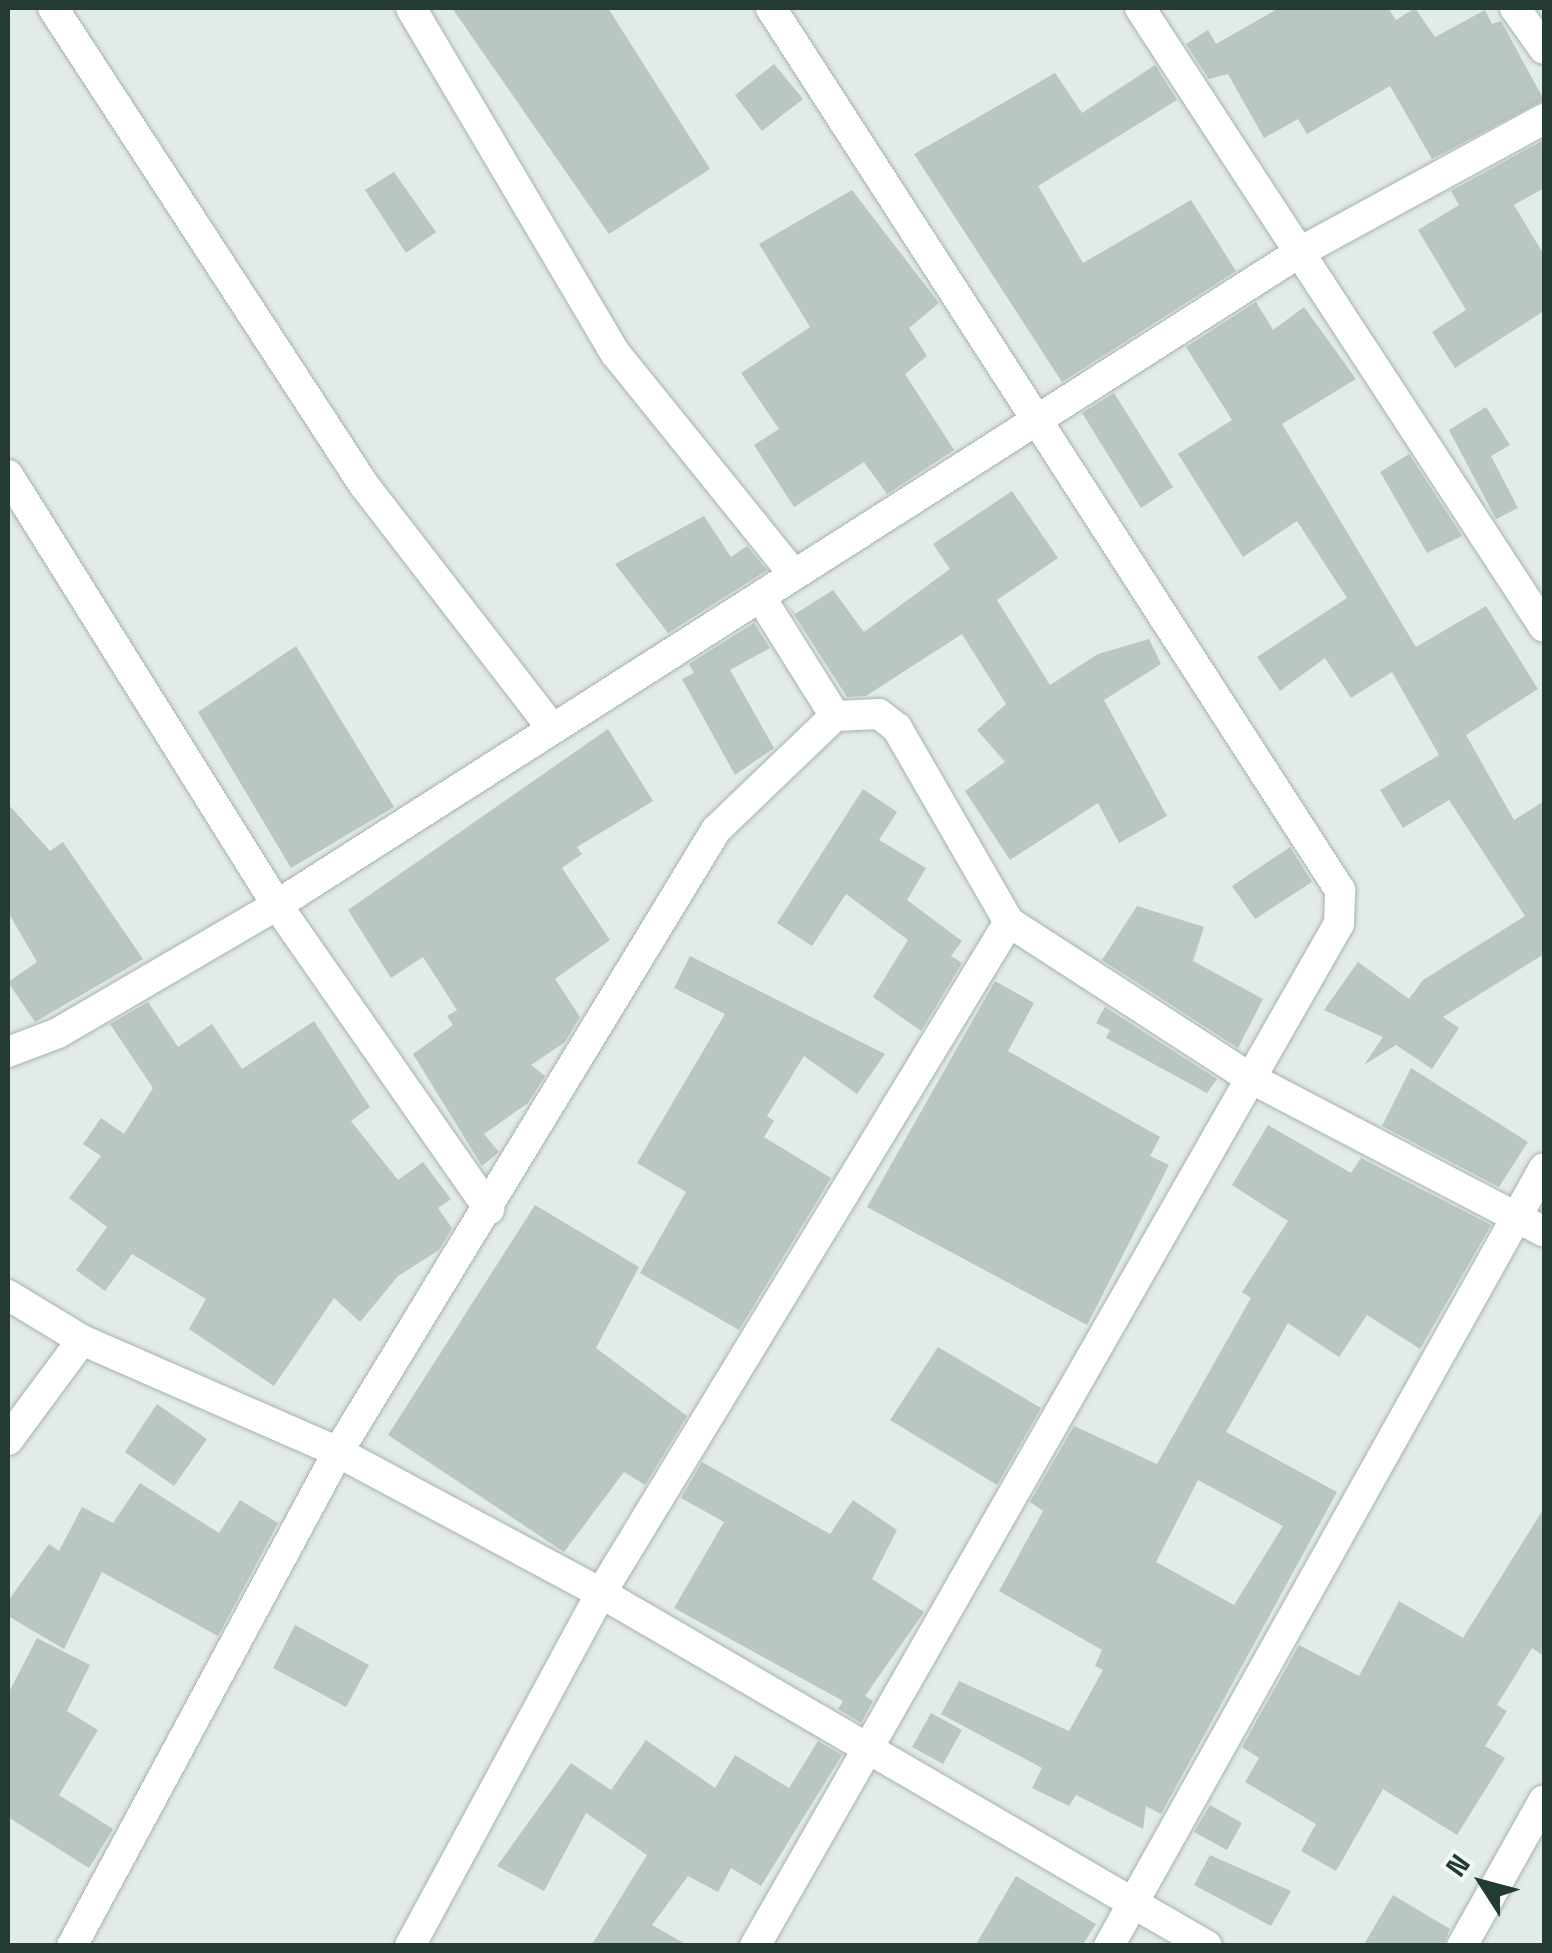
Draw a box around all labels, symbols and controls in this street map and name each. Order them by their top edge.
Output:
north arrow [1432,1833,1532,1933]
text: N [1438,1847,1478,1884]

